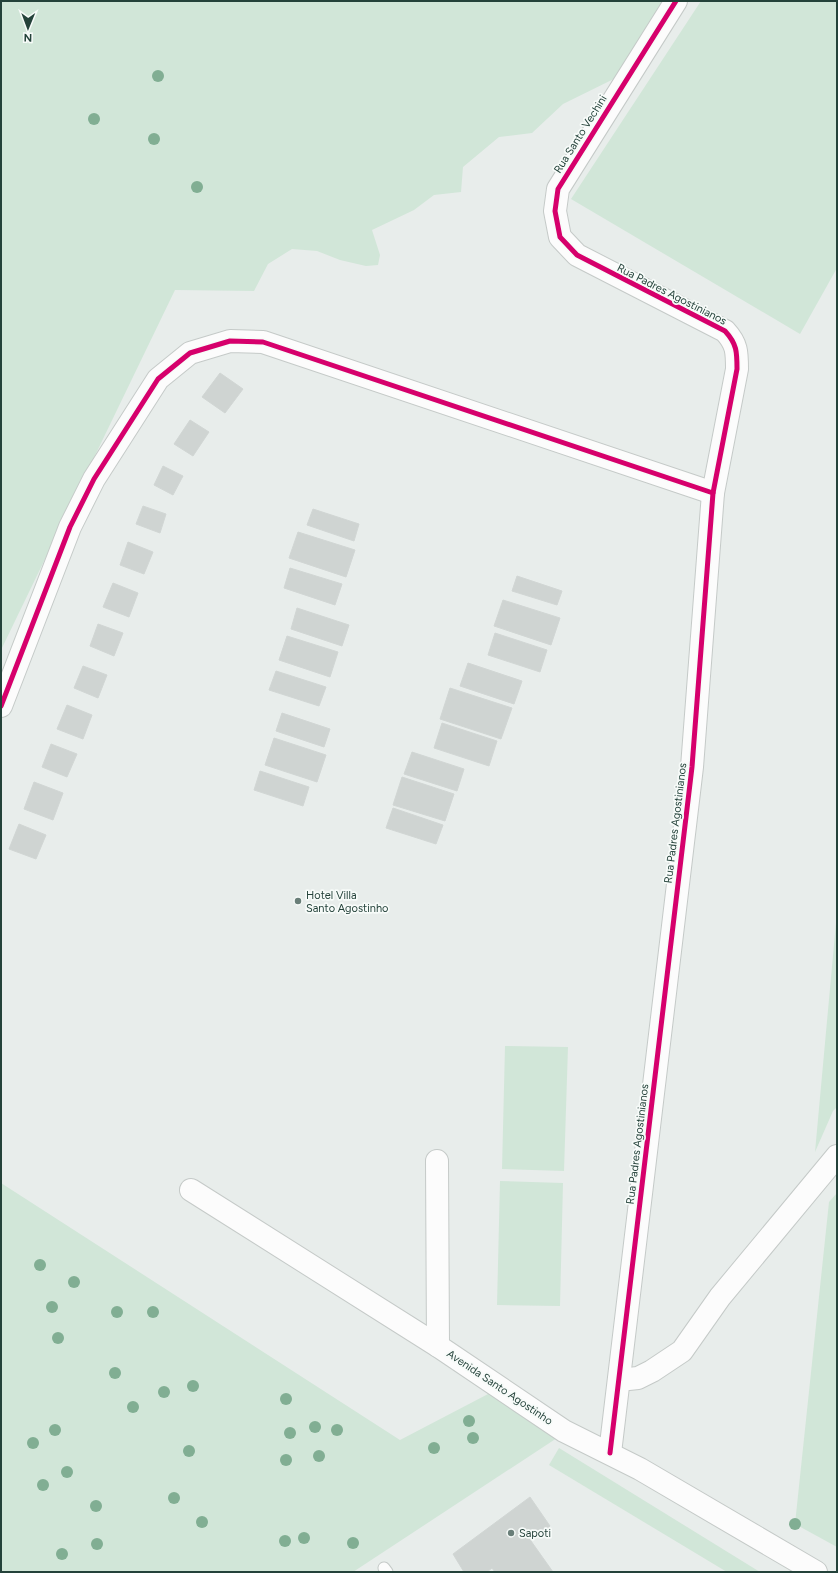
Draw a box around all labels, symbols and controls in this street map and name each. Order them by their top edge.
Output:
north arrow [8,8,48,48]
text: N [23,31,32,44]
street label: Rua Santo Vechini [551,93,610,176]
street label: Rua Padres Agostinianos [615,261,729,328]
street label: Rua Padres Agostinianos [662,762,689,884]
place label: Hotel Villa Santo Agostinho [306,889,388,915]
marker: Hotel Villa Santo Agostinho [293,896,303,906]
street label: Rua Padres Agostinianos [624,1083,651,1205]
street label: Avenida Santo Agostinho [444,1347,555,1428]
place label: Sapoti [519,1527,551,1540]
marker: Sapoti [506,1528,516,1538]

